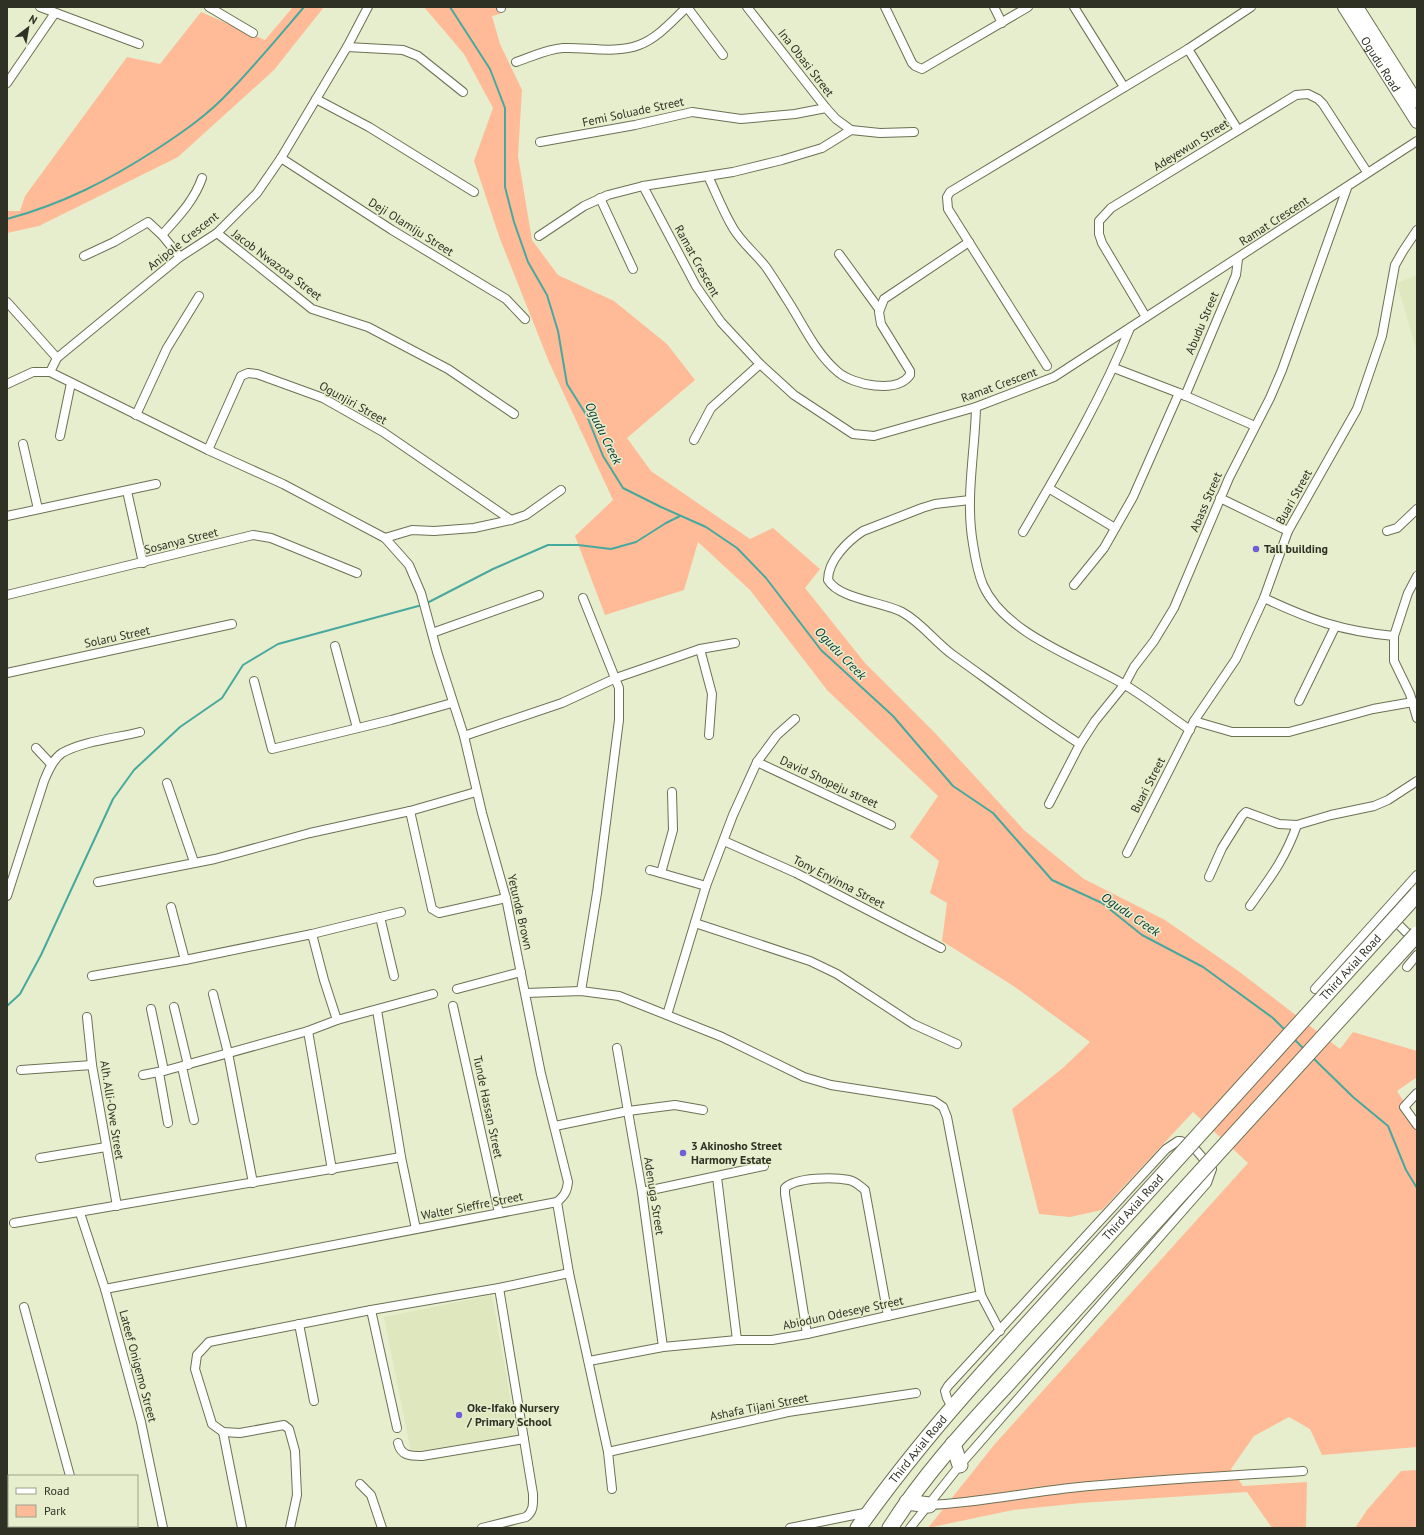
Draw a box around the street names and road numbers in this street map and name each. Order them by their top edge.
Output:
street label: Ina Obasi Street [775,26,838,100]
street label: Ogudu Road [1358,34,1404,95]
street label: Femi Soluade Street [581,93,685,130]
street label: Adeyewun Street [1150,115,1231,174]
street label: Ramat Crescent [1236,193,1311,249]
street label: Deji Olamiju Street [366,194,457,259]
street label: Anipole Crescent [144,208,221,273]
street label: Ramat Crescent [672,222,723,299]
street label: Jacob Nwazota Street [228,225,325,303]
street label: Abudu Street [1182,289,1221,356]
street label: Ramat Crescent [959,364,1039,405]
street label: Ogunjiri Street [317,378,390,427]
street label: Buari Street [1272,467,1315,527]
street label: Abass Street [1186,470,1225,534]
street label: Sosanya Street [142,524,219,557]
street label: Solaru Street [83,622,151,651]
street label: David Shopeju street [778,752,881,811]
street label: Buari Street [1127,754,1168,815]
street label: Tony Enyinna Street [791,852,888,911]
street label: Yetunde Brown [504,872,537,951]
street label: Third Axial Road [1316,931,1384,1003]
street label: Tunde Hassan Street [470,1054,507,1160]
street label: Alh. Alli-Owe Street [97,1059,128,1160]
street label: Adenuga Street [641,1156,668,1236]
street label: Third Axial Road [1099,1171,1166,1243]
street label: Walter Sieffre Street [420,1188,524,1223]
street label: Abiodun Odeseye Street [781,1292,905,1333]
street label: Lateef Onigemo Street [116,1308,161,1424]
street label: Ashafa Tijani Street [708,1390,809,1423]
street label: Third Axial Road [886,1412,950,1486]

